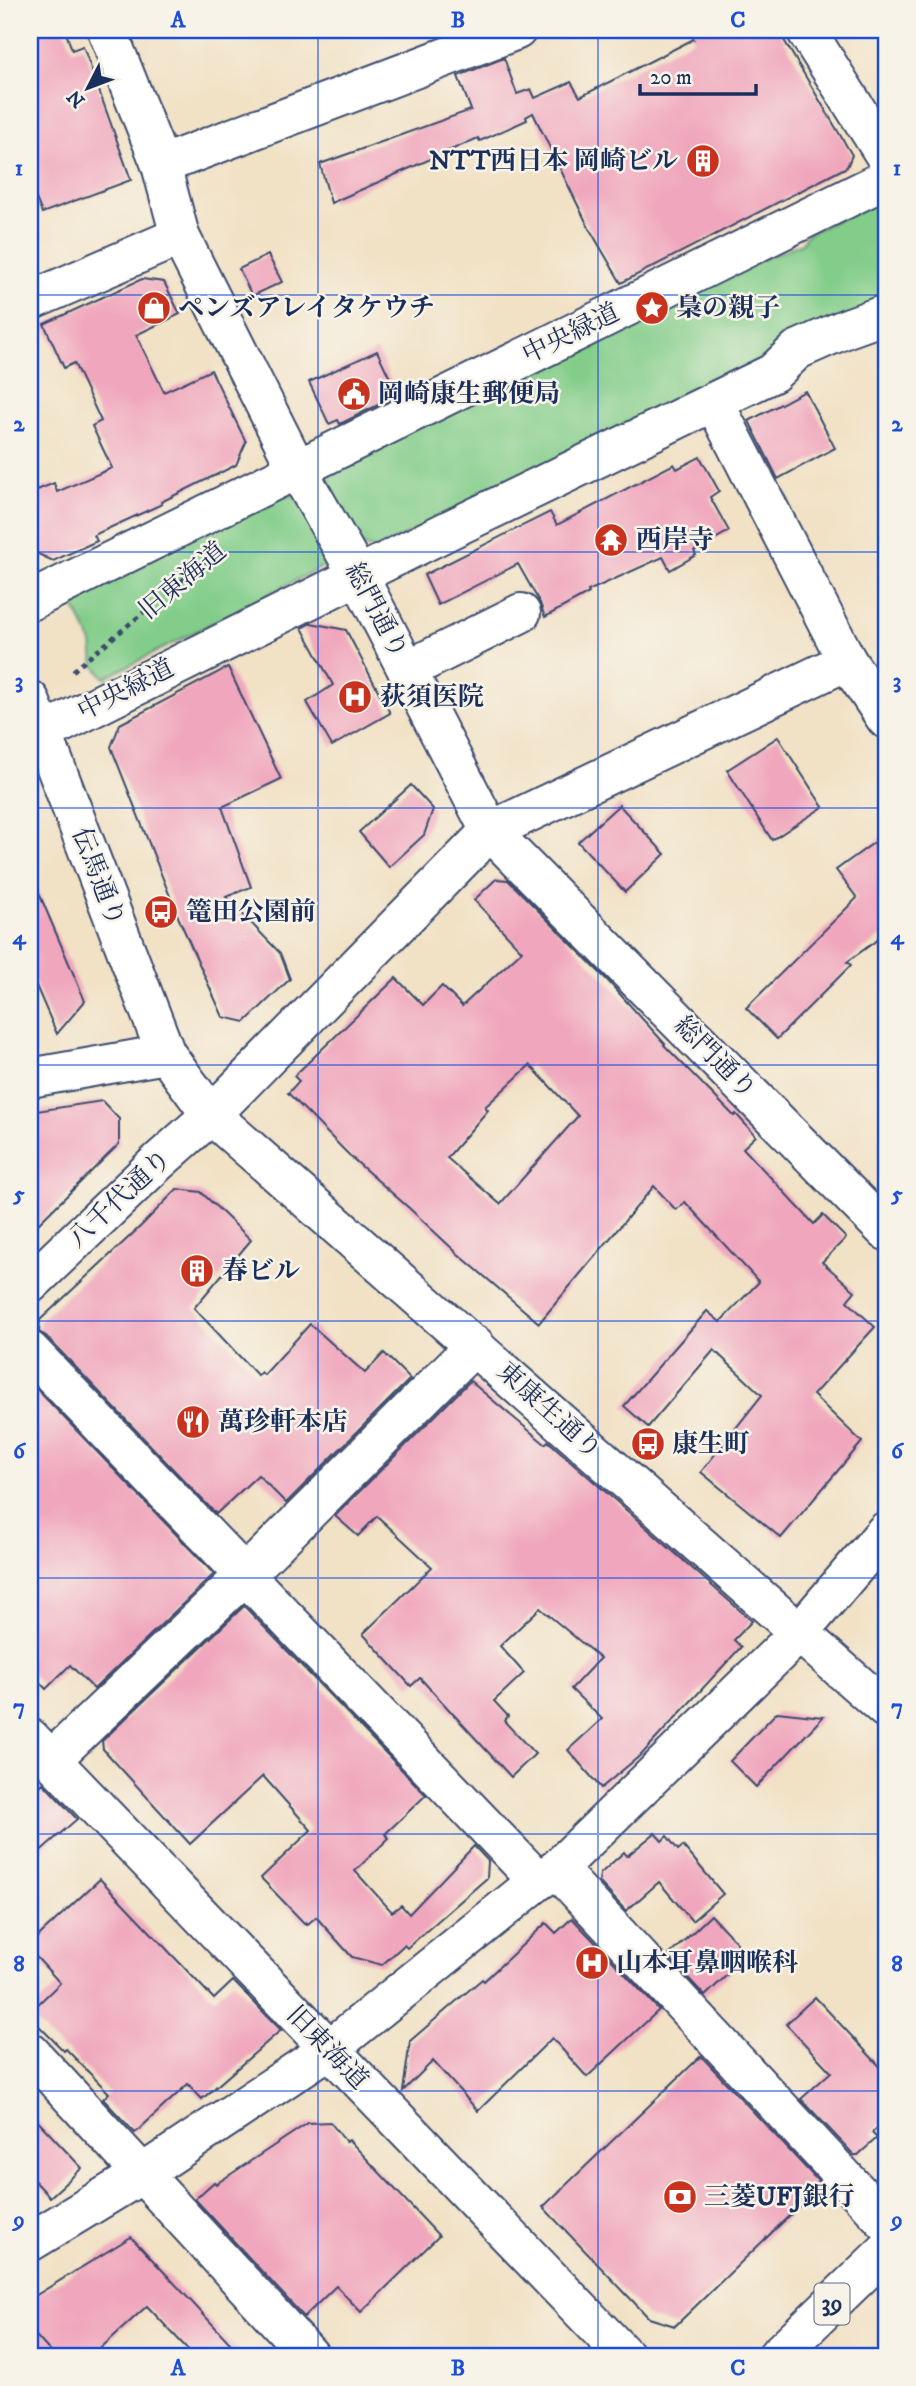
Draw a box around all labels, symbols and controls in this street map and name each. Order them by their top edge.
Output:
text: A [170,6,187,35]
text: B [451,6,465,35]
text: C [730,6,746,35]
north arrow [52,52,122,122]
scale bar [640,52,755,96]
text: 20 m [650,65,692,91]
text: N [62,85,90,112]
building icon: NTT西日本 岡崎ビル [684,142,722,180]
place label: NTT西日本 岡崎ビル [429,145,678,178]
text: 1 [15,154,23,183]
text: 1 [893,154,901,183]
shop icon: ペンズアレイタケウチ [135,289,173,327]
place icon: 梟の親子 [633,289,671,327]
place label: ペンズアレイタケウチ [178,292,435,325]
place label: 梟の親子 [676,292,780,325]
street label: 中央緑道 [517,296,625,372]
public building icon: 岡崎康生郵便局 [335,375,373,413]
place label: 岡崎康生郵便局 [378,378,560,411]
text: 2 [13,410,25,439]
text: 2 [891,410,903,439]
temple icon: 西岸寺 [592,521,630,559]
place label: 西岸寺 [636,524,714,557]
street label: 旧東海道 [133,535,233,627]
street label: 総門通り [337,557,415,665]
street label: 中央緑道 [72,652,180,728]
text: 3 [15,667,23,696]
text: 3 [893,667,901,696]
hospital icon: 荻須医院 [336,678,374,716]
place label: 荻須医院 [380,681,484,714]
street label: 伝馬通り [64,823,132,931]
bus stop icon: 篭田公園前 [142,893,180,931]
place label: 篭田公園前 [186,896,316,929]
text: 4 [12,923,27,952]
text: 4 [890,923,905,952]
street label: 総門通り [667,1010,763,1106]
street label: 八千代通り [61,1143,179,1255]
text: 5 [12,1180,25,1209]
text: 5 [890,1180,903,1209]
building icon: 春ビル [178,1252,216,1290]
place label: 春ビル [222,1255,300,1288]
street label: 東康生通り [490,1355,608,1467]
restaurant icon: 萬珍軒本店 [174,1403,212,1441]
place label: 萬珍軒本店 [218,1406,348,1439]
bus stop icon: 康生町 [629,1425,667,1463]
place label: 康生町 [672,1428,750,1461]
text: 6 [13,1437,27,1466]
text: 6 [891,1437,905,1466]
text: 7 [13,1693,25,1722]
text: 7 [891,1693,903,1722]
hospital icon: 山本耳鼻咽喉科 [573,1944,611,1982]
place label: 山本耳鼻咽喉科 [616,1947,798,1980]
text: 8 [13,1950,25,1979]
text: 8 [891,1950,903,1979]
street label: 旧東海道 [279,1999,375,2097]
bank icon: 三菱UFJ銀行 [661,2178,699,2216]
place label: 三菱UFJ銀行 [704,2181,855,2214]
text: 9 [11,2206,25,2235]
text: 9 [889,2206,903,2235]
road number: 39 [814,2284,850,2325]
text: A [170,2354,187,2383]
text: B [451,2354,465,2383]
text: C [730,2354,746,2383]

